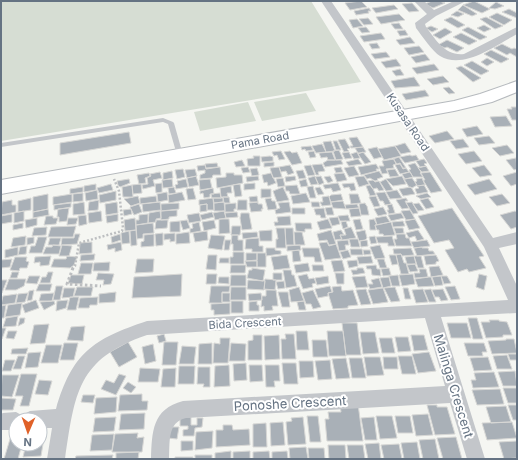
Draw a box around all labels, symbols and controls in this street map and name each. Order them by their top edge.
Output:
street label: Kusasa Road [383,90,433,154]
street label: Pama Road [230,128,290,152]
street label: Bida Crescent [208,314,282,332]
street label: Malinga Crescent [431,332,477,440]
street label: Ponoshe Crescent [233,392,347,414]
north arrow [8,412,48,452]
text: N [23,435,32,449]

